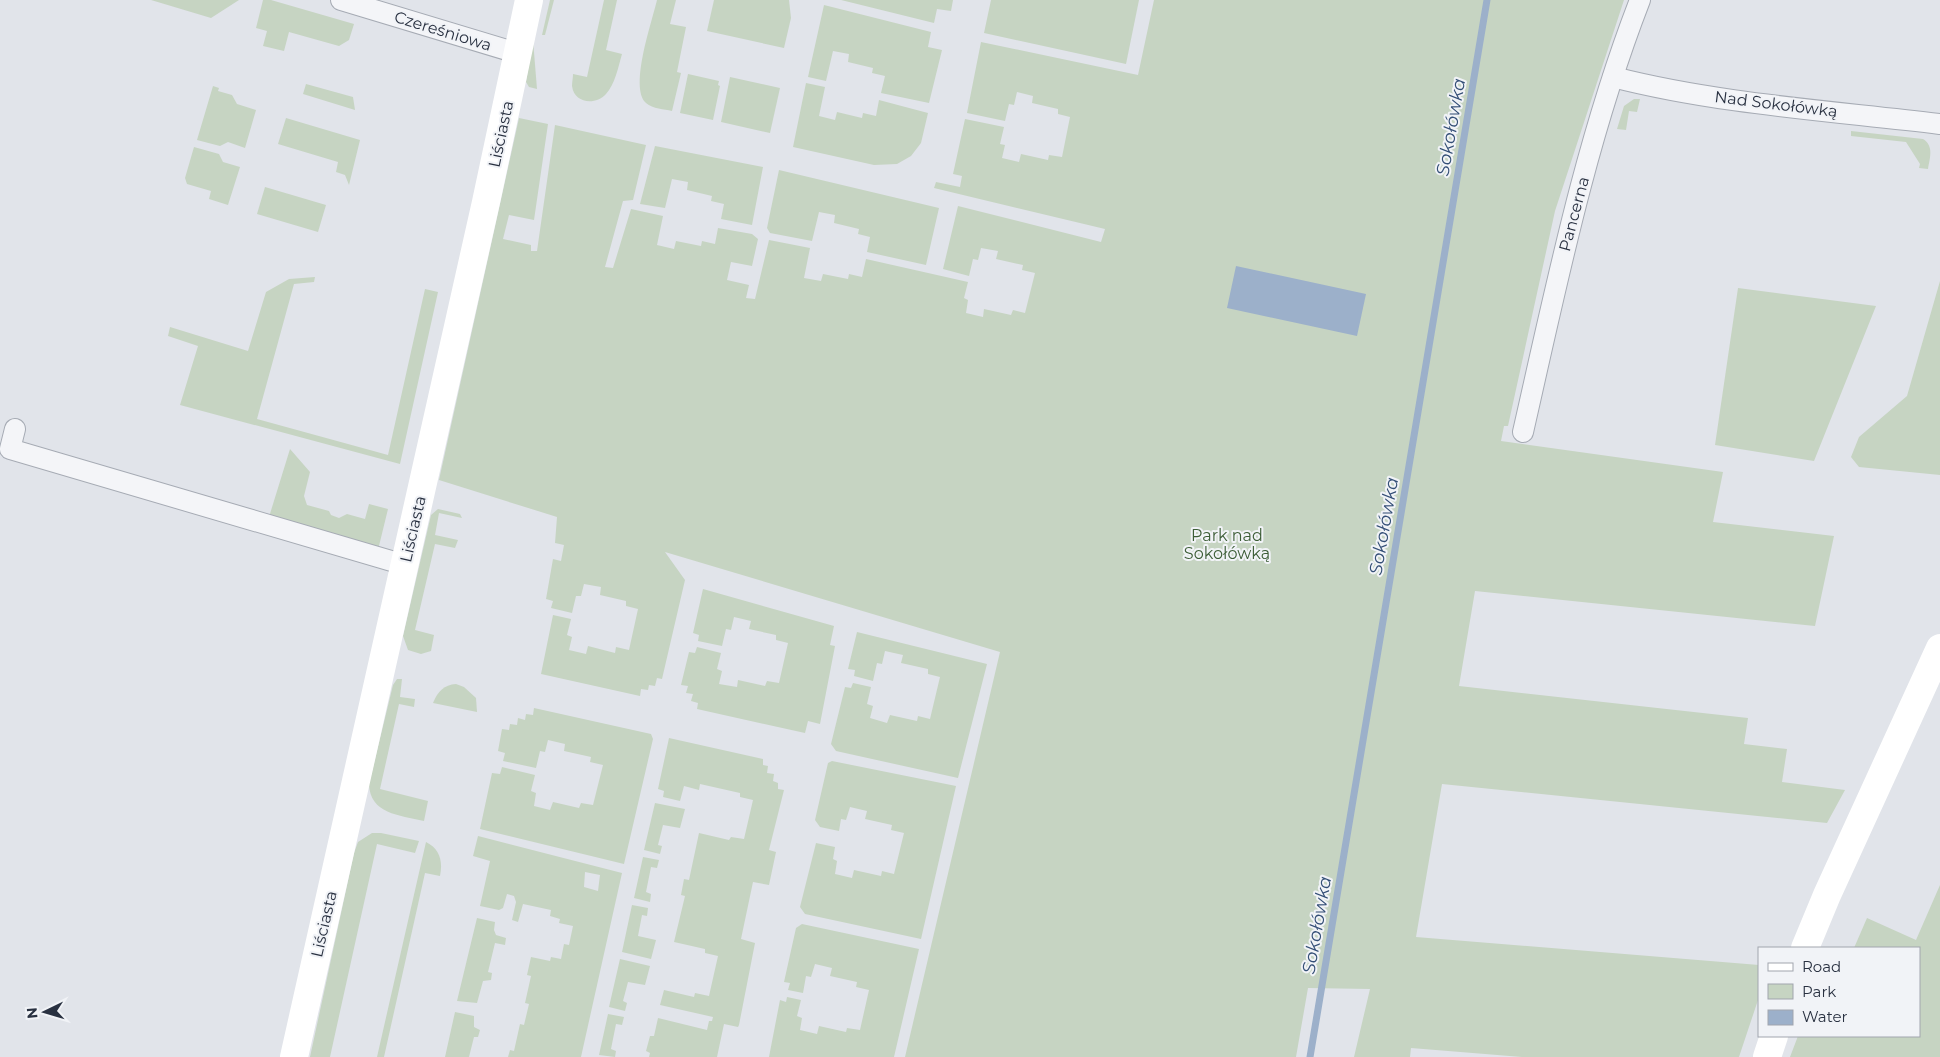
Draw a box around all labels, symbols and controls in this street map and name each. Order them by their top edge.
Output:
street label: Czereśniowa [392,7,494,55]
water label: Sokołówka [1432,76,1470,178]
street label: Nad Sokołówką [1713,87,1839,121]
street label: Liściasta [485,99,517,169]
street label: Pancerna [1555,175,1593,253]
water label: Sokołówka [1365,475,1403,577]
street label: Liściasta [396,494,430,564]
park label: Park nad Sokołówką [1184,526,1270,563]
water label: Sokołówka [1298,874,1336,976]
street label: Liściasta [307,889,341,959]
legend [1758,947,1920,1037]
text: Road [1802,957,1841,976]
text: Park [1802,982,1836,1001]
north arrow [20,987,70,1037]
text: N [23,1007,42,1020]
text: Water [1802,1007,1848,1026]

